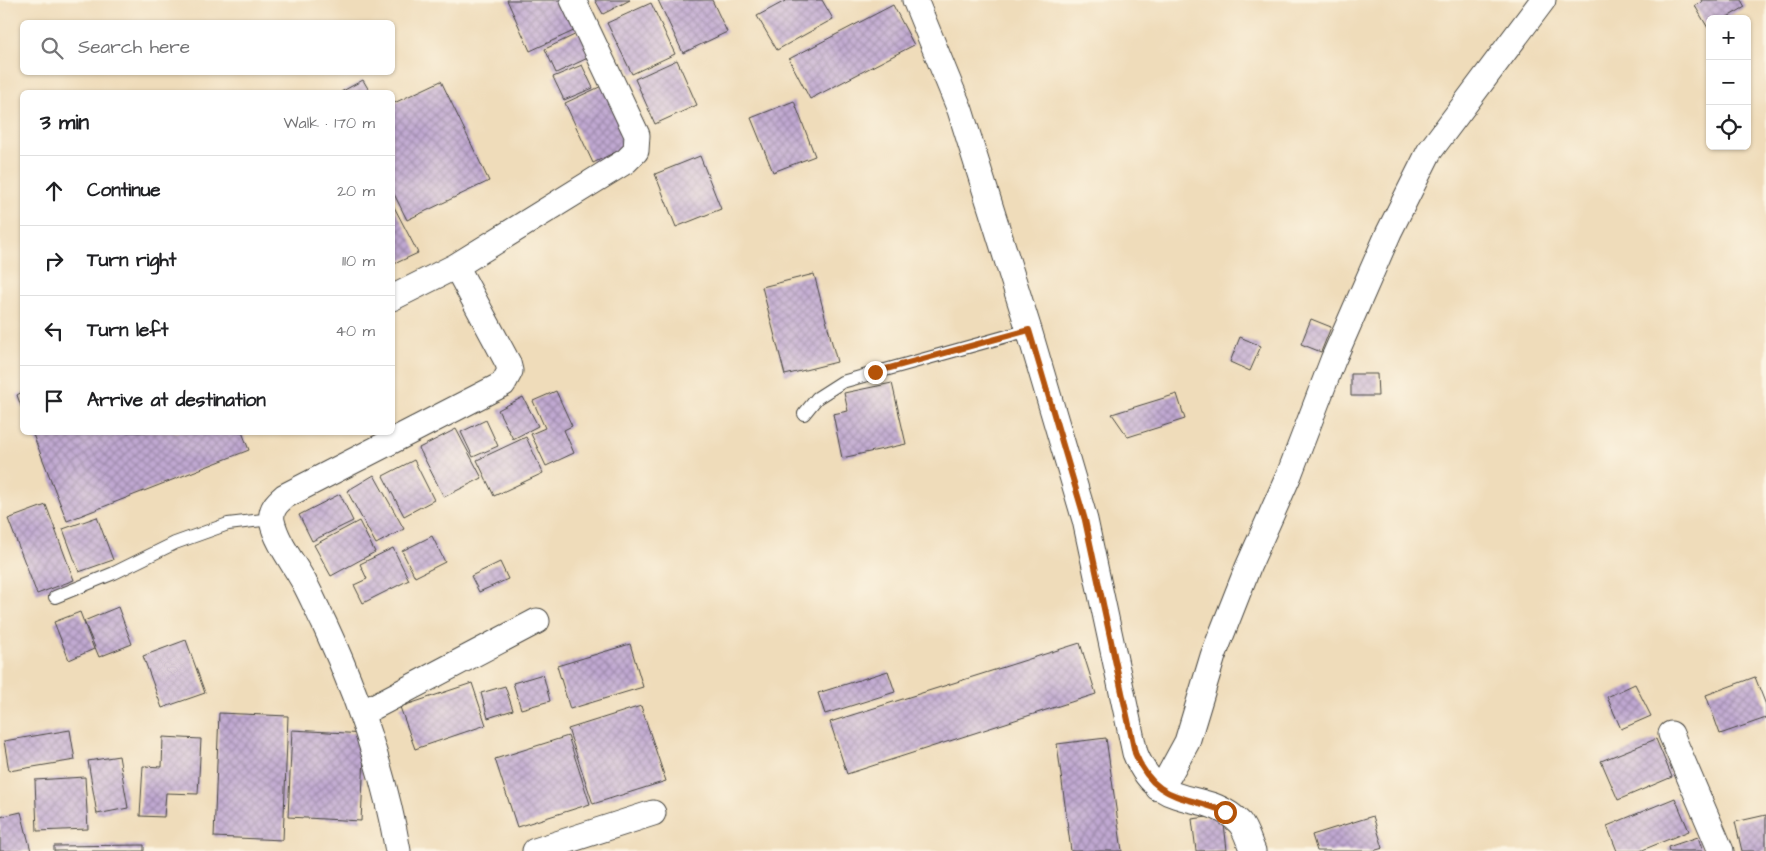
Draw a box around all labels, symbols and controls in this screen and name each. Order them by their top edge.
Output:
map controls [1706,15,1751,150]
button: + [1706,15,1751,60]
search box [20,20,395,75]
icon: search [38,34,66,62]
text: Search here [78,34,190,61]
button: − [1706,60,1751,105]
button: locate [1706,105,1751,150]
text: 3 min [40,108,89,137]
text: Walk · 170 m [284,112,375,134]
icon: ahead [40,177,68,205]
text: Continue [87,177,161,204]
text: 20 m [337,180,375,202]
icon: right [40,247,68,275]
text: Turn right [87,247,176,274]
text: 110 m [342,250,375,272]
icon: left [40,317,68,345]
text: Turn left [87,317,168,344]
text: 40 m [335,320,375,342]
route end [864,361,887,384]
icon: arrive [40,387,68,415]
text: Arrive at destination [87,387,266,414]
route start [1214,801,1237,824]

